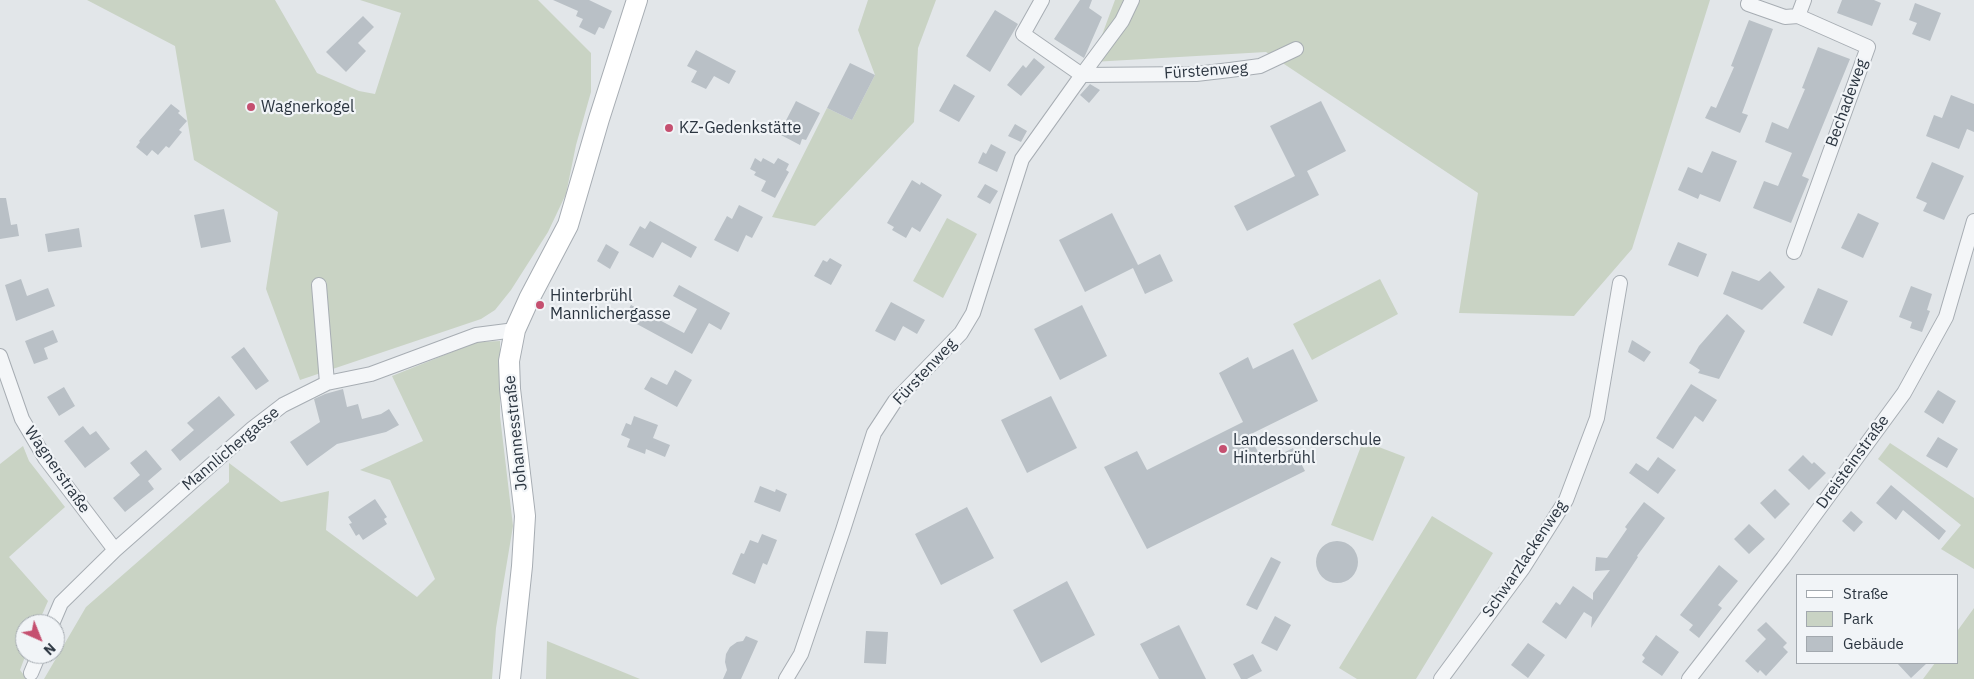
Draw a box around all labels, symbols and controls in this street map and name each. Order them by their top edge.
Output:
street label: Bechadeweg [1822,56,1872,150]
street label: Fürstenweg [1163,58,1249,84]
place label: Wagnerkogel [261,97,354,117]
marker: Wagnerkogel [245,101,257,113]
place label: KZ-Gedenkstätte [679,118,801,138]
marker: KZ-Gedenkstätte [663,122,675,134]
place label: Hinterbrühl Mannlichergasse [550,286,671,324]
marker: Hinterbrühl Mannlichergasse [534,299,546,311]
street label: Fürstenweg [889,335,961,409]
street label: Johannesstraße [500,374,532,492]
street label: Mannlichergasse [179,403,283,495]
street label: Dreisteinstraße [1813,411,1893,513]
street label: Wagnerstraße [20,423,94,517]
place label: Landessonderschule Hinterbrühl [1233,430,1381,468]
marker: Landessonderschule Hinterbrühl [1217,443,1229,455]
street label: Schwarzlackenweg [1479,497,1571,621]
legend [1796,574,1959,664]
text: Straße [1843,584,1888,603]
text: Park [1843,609,1873,628]
north arrow [15,614,65,664]
text: Gebäude [1843,634,1904,653]
text: N [40,639,60,659]

